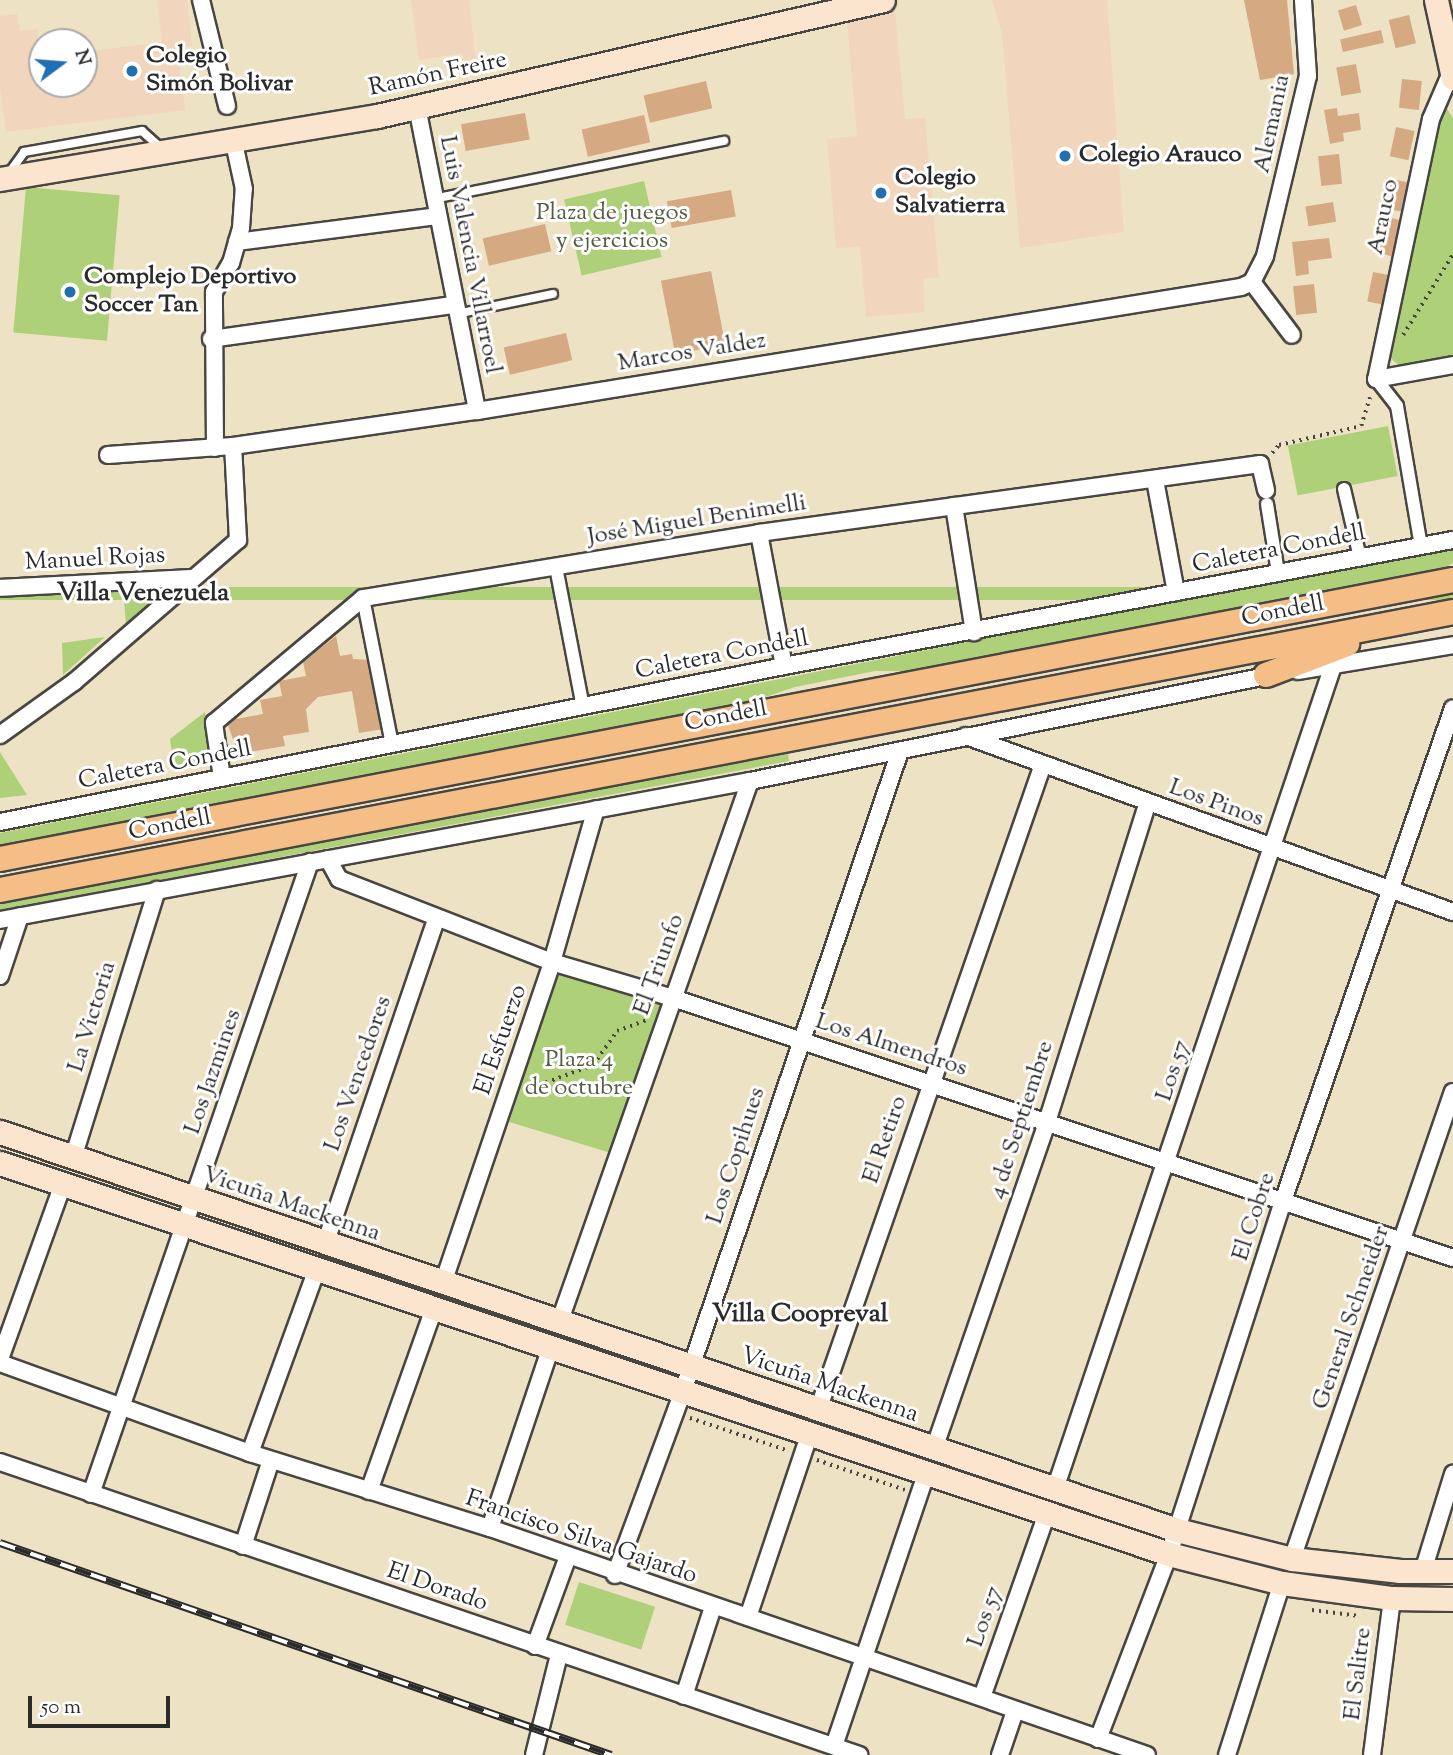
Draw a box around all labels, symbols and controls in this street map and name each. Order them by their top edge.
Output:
north arrow [28,28,98,98]
place label: Colegio Simón Bolivar [146,43,293,99]
street label: Ramón Freire [366,46,510,104]
text: N [67,47,97,69]
marker: Colegio Simón Bolivar [124,63,140,79]
street label: Alemania [1249,72,1297,176]
street label: Luis Valencia Villarroel [432,134,506,376]
place label: Colegio Arauco [1079,142,1242,170]
marker: Colegio Arauco [1057,148,1073,164]
place label: Colegio Salvatierra [895,165,1005,221]
street label: Arauco [1362,177,1406,257]
marker: Colegio Salvatierra [873,185,889,201]
park label: Plaza de juegos y ejercicios [536,200,688,256]
place label: Complejo Deportivo Soccer Tan [84,264,296,320]
marker: Complejo Deportivo Soccer Tan [62,284,78,300]
street label: Marcos Valdez [616,327,768,379]
street label: José Miguel Benimelli [586,489,808,553]
street label: Caletera Condell [1190,519,1368,581]
street label: Manuel Rojas [24,542,166,578]
district label: Villa Venezuela [57,578,229,610]
street label: Condell [1239,590,1327,634]
street label: Caletera Condell [633,625,811,687]
street label: Condell [682,695,770,739]
street label: Caletera Condell [76,735,254,797]
street label: Los Pinos [1165,774,1267,834]
street label: Condell [126,804,214,848]
street label: El Triunfo [628,910,692,1020]
street label: La Victoria [63,958,123,1076]
street label: El Esfuerzo [470,981,534,1099]
street label: Los Vencedores [319,993,399,1155]
street label: Los Jazmines [179,1006,249,1138]
street label: Los Almendros [811,1008,971,1084]
street label: 4 de Septiembre [983,1037,1061,1203]
street label: Los 57 [1151,1037,1197,1105]
park label: Plaza 4 de octubre [525,1047,633,1103]
street label: Los Copihues [701,1084,773,1228]
street label: El Retiro [858,1092,914,1188]
street label: Vicuña Mackenna [198,1161,384,1249]
street label: El Cobre [1227,1169,1283,1265]
street label: General Schneider [1307,1222,1397,1414]
district label: Villa Coopreval [712,1299,888,1331]
street label: Vicuña Mackenna [736,1342,922,1430]
street label: Francisco Silva Gajardo [462,1485,700,1591]
street label: El Dorado [383,1557,491,1619]
street label: Los 57 [962,1583,1010,1651]
street label: El Salitre [1339,1626,1379,1722]
scale bar [32,1682,173,1726]
text: 50 m [41,1693,81,1723]

